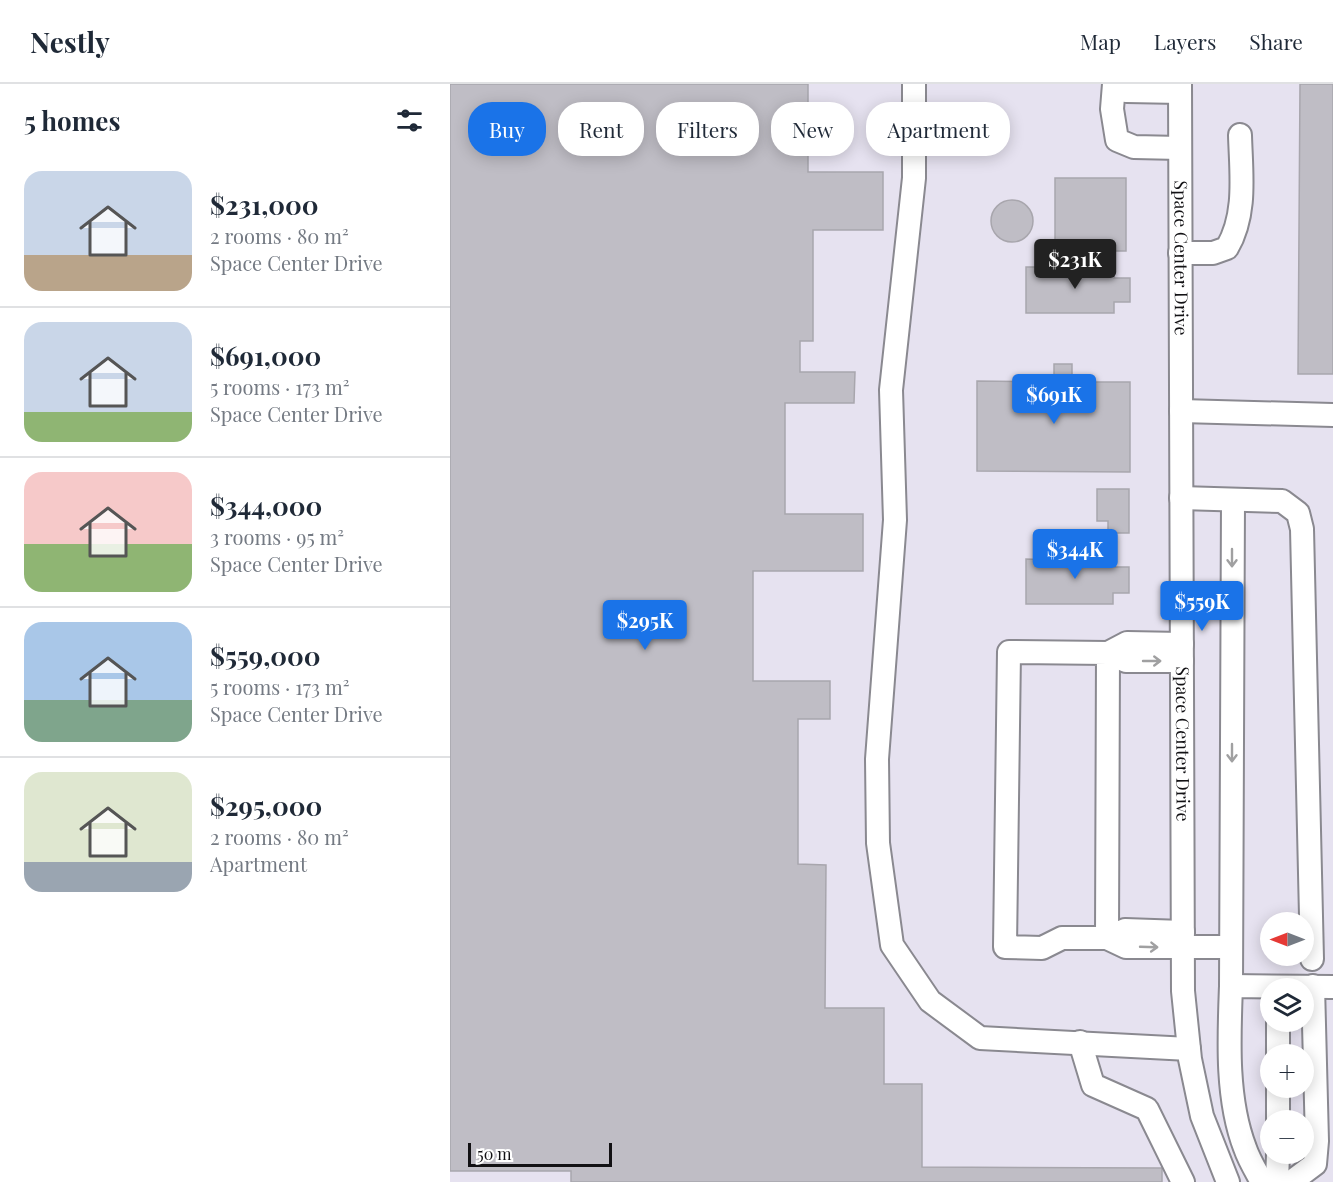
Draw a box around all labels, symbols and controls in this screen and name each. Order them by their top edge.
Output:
text: Nestly [30,23,110,60]
text: Map [1080,27,1121,55]
text: Layers [1154,27,1216,55]
text: Share [1249,27,1303,55]
chip: Buy [468,102,546,156]
chip: Rent [558,102,644,156]
chip: Filters [656,102,759,156]
chip: New [771,102,854,156]
chip: Apartment [866,102,1010,156]
text: 5 homes [24,103,120,138]
icon: filters [393,104,426,137]
street label: Space Center Drive [1169,180,1194,336]
text: $231,000 [210,187,319,222]
icon: home [72,195,144,267]
text: 2 rooms · 80 m² [210,222,349,249]
pin: $231K [1033,239,1117,290]
text: $231K [1048,245,1102,272]
text: Space Center Drive [210,249,383,276]
text: $691,000 [210,338,321,373]
icon: home [72,346,144,418]
text: 5 rooms · 173 m² [210,373,349,400]
pin: $691K [1012,374,1096,425]
text: $691K [1026,380,1082,407]
text: Space Center Drive [210,400,383,427]
text: $344,000 [210,488,322,523]
icon: home [72,496,144,568]
text: 3 rooms · 95 m² [210,523,344,550]
pin: $344K [1033,529,1117,580]
text: $344K [1047,535,1103,562]
one-way arrow [1226,548,1238,568]
text: Space Center Drive [210,550,383,577]
pin: $559K [1160,581,1244,632]
text: $559K [1174,587,1230,614]
pin: $295K [603,600,687,651]
text: $295K [617,606,673,633]
text: $559,000 [210,638,321,673]
icon: home [72,646,144,718]
one-way arrow [1142,655,1162,667]
street label: Space Center Drive [1171,666,1195,822]
text: 5 rooms · 173 m² [210,673,349,700]
text: Space Center Drive [210,700,383,727]
one-way arrow [1226,743,1238,763]
text: $295,000 [210,788,322,823]
icon: home [72,796,144,868]
text: 2 rooms · 80 m² [210,823,349,850]
text: Apartment [210,850,307,877]
north arrow [1260,912,1314,966]
map controls [1260,912,1314,1164]
one-way arrow [1139,942,1159,953]
button: layers [1260,978,1314,1032]
button: + [1260,1044,1314,1098]
button: − [1260,1110,1314,1164]
scale bar [468,1140,612,1168]
text: 50 m [477,1143,511,1164]

